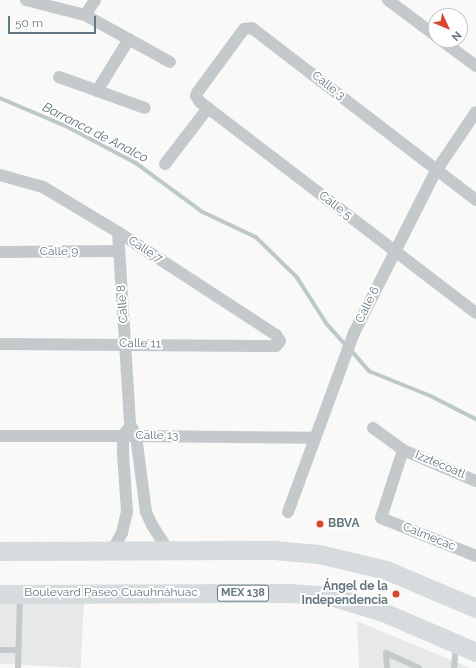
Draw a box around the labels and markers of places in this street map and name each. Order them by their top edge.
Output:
place label: BBVA [328,517,360,531]
marker: BBVA [315,519,325,529]
place label: Ángel de la Independencia [301,580,388,608]
marker: Ángel de la Independencia [391,589,401,599]

